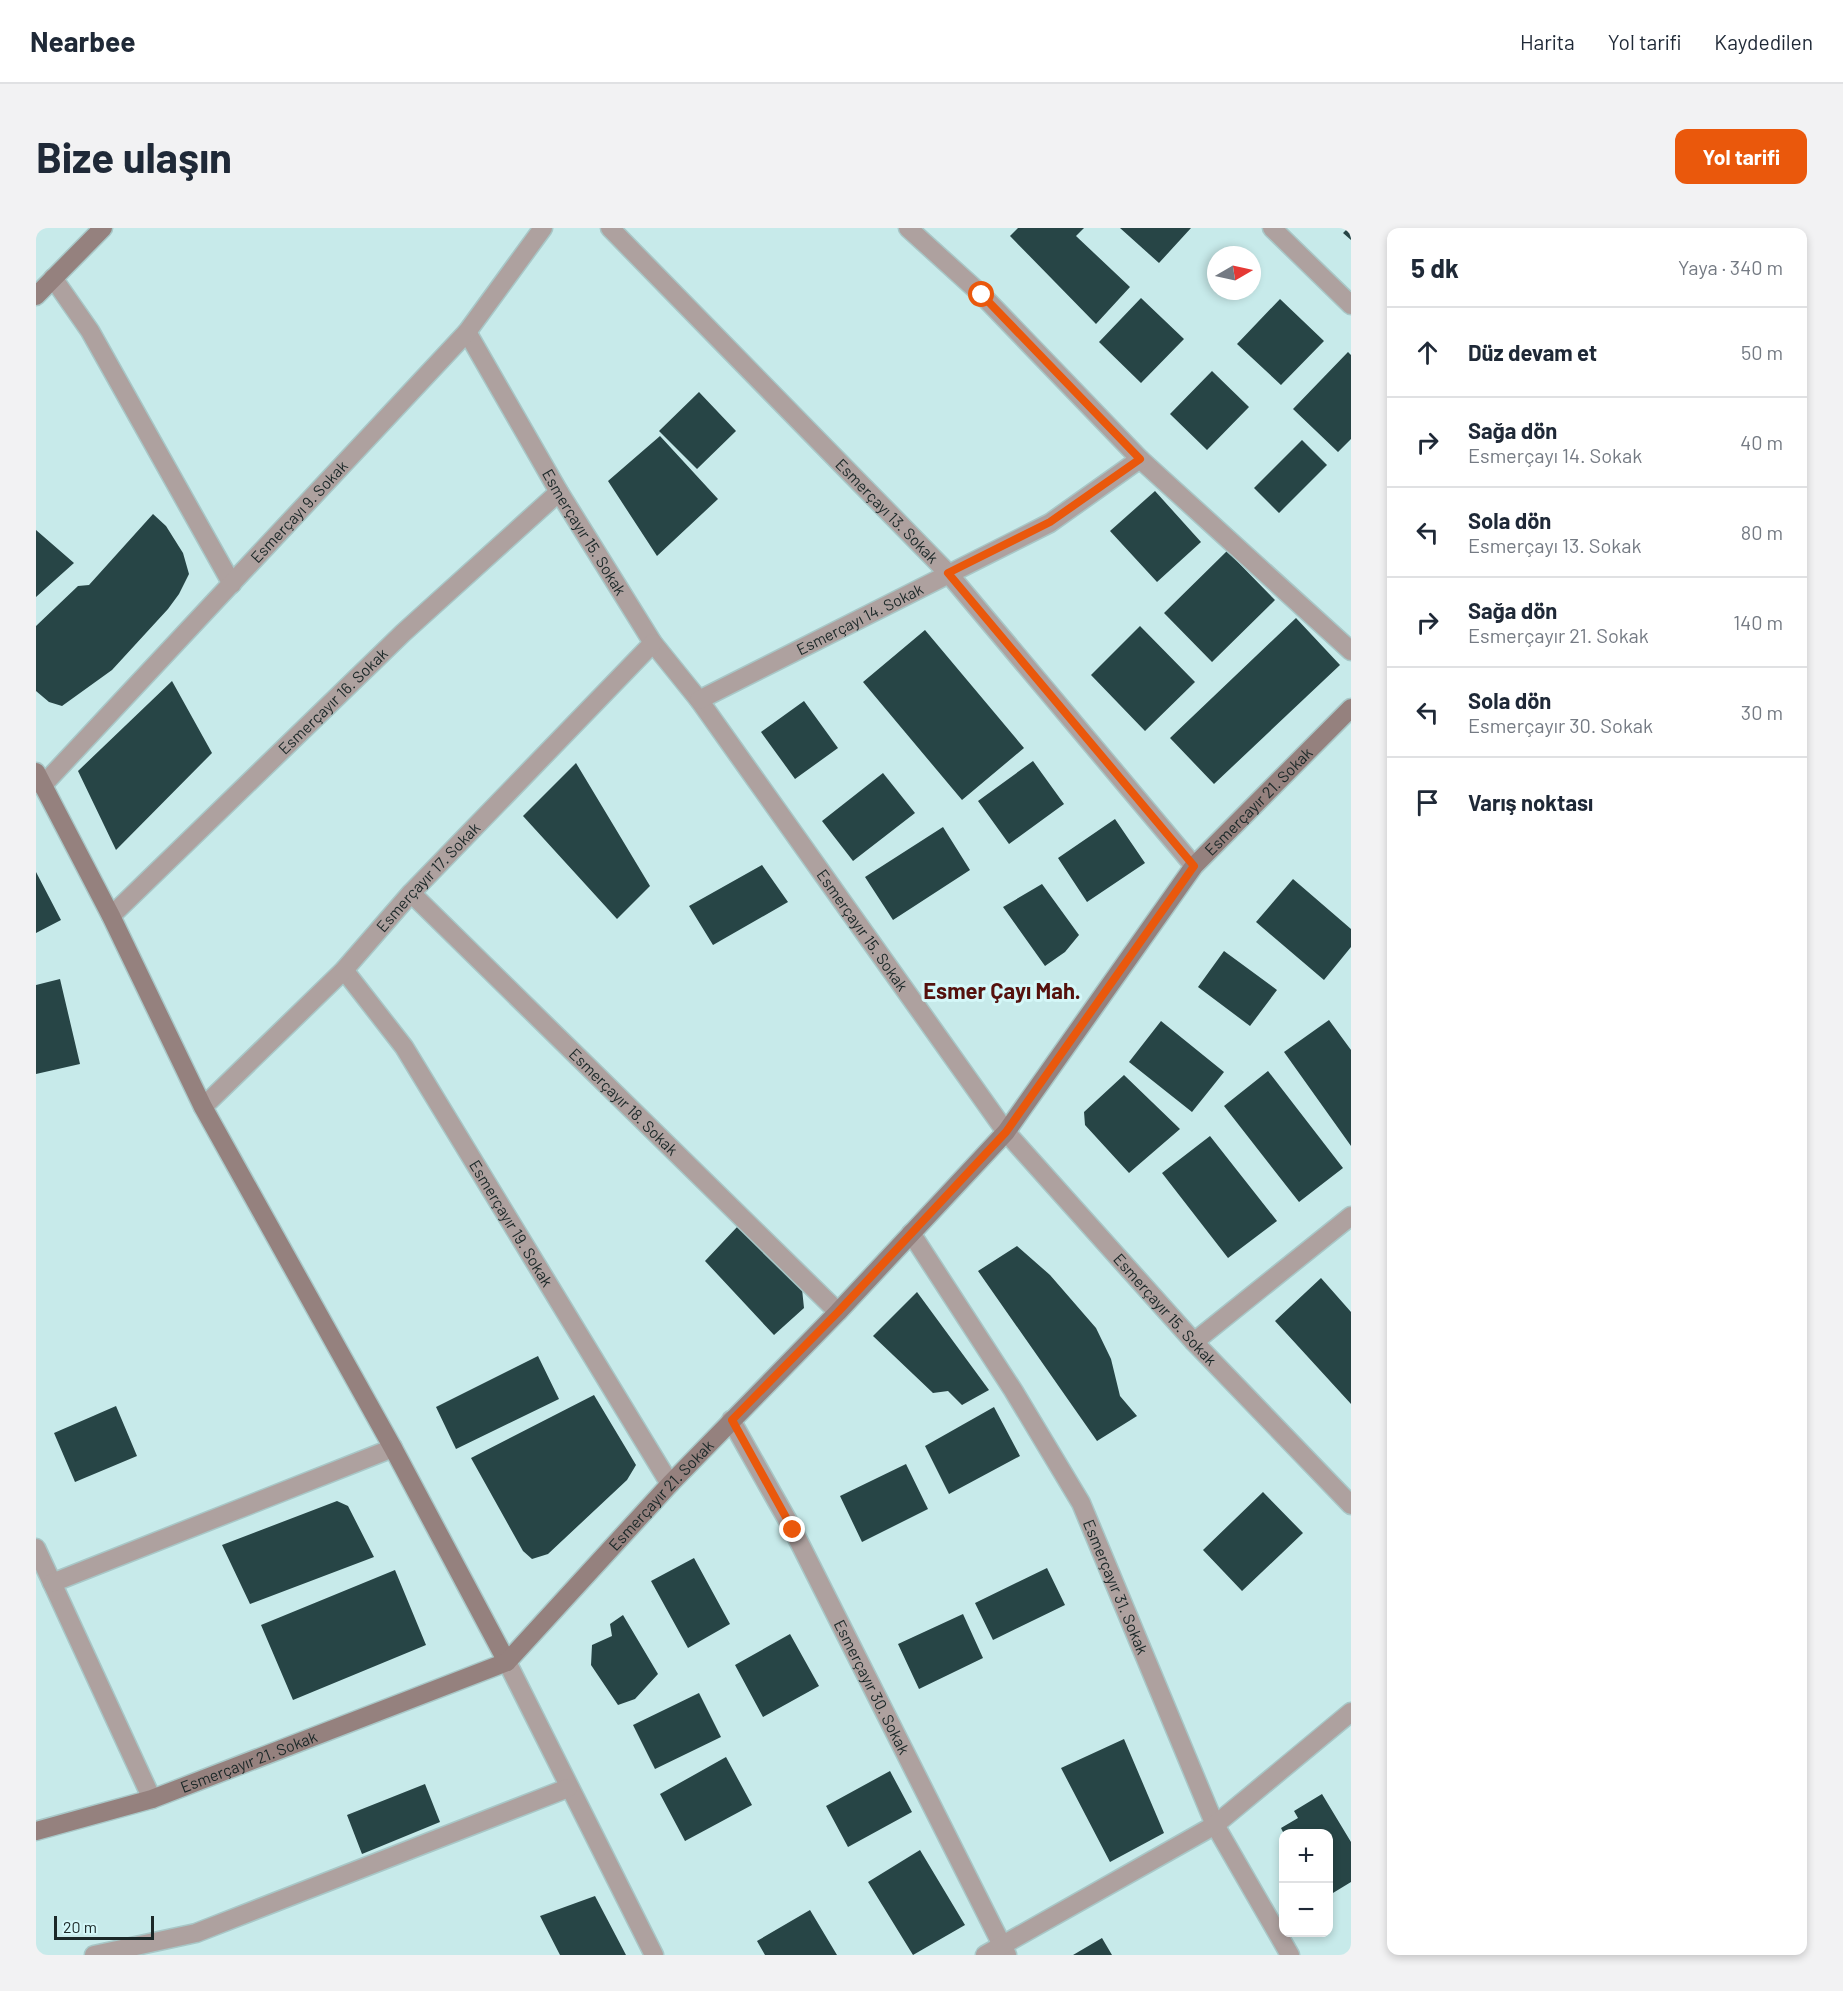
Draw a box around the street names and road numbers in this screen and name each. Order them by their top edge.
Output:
street label: Esmerçayı 13. Sokak [832,454,943,567]
street label: Esmerçayı 9. Sokak [246,456,351,566]
street label: Esmerçayır 15. Sokak [539,465,631,598]
street label: Esmerçayı 14. Sokak [793,579,926,658]
street label: Esmerçayır 16. Sokak [274,643,391,758]
street label: Esmerçayır 21. Sokak [1200,743,1316,859]
street label: Esmerçayır 17. Sokak [372,818,484,935]
street label: Esmerçayır 15. Sokak [813,865,913,994]
street label: Esmerçayır 18. Sokak [566,1044,682,1159]
street label: Esmerçayır 19. Sokak [466,1156,558,1290]
street label: Esmerçayır 15. Sokak [1110,1249,1221,1369]
street label: Esmerçayır 21. Sokak [604,1435,717,1554]
street label: Esmerçayır 31. Sokak [1080,1516,1153,1657]
street label: Esmerçayır 30. Sokak [831,1616,914,1757]
street label: Esmerçayır 21. Sokak [178,1726,320,1796]

